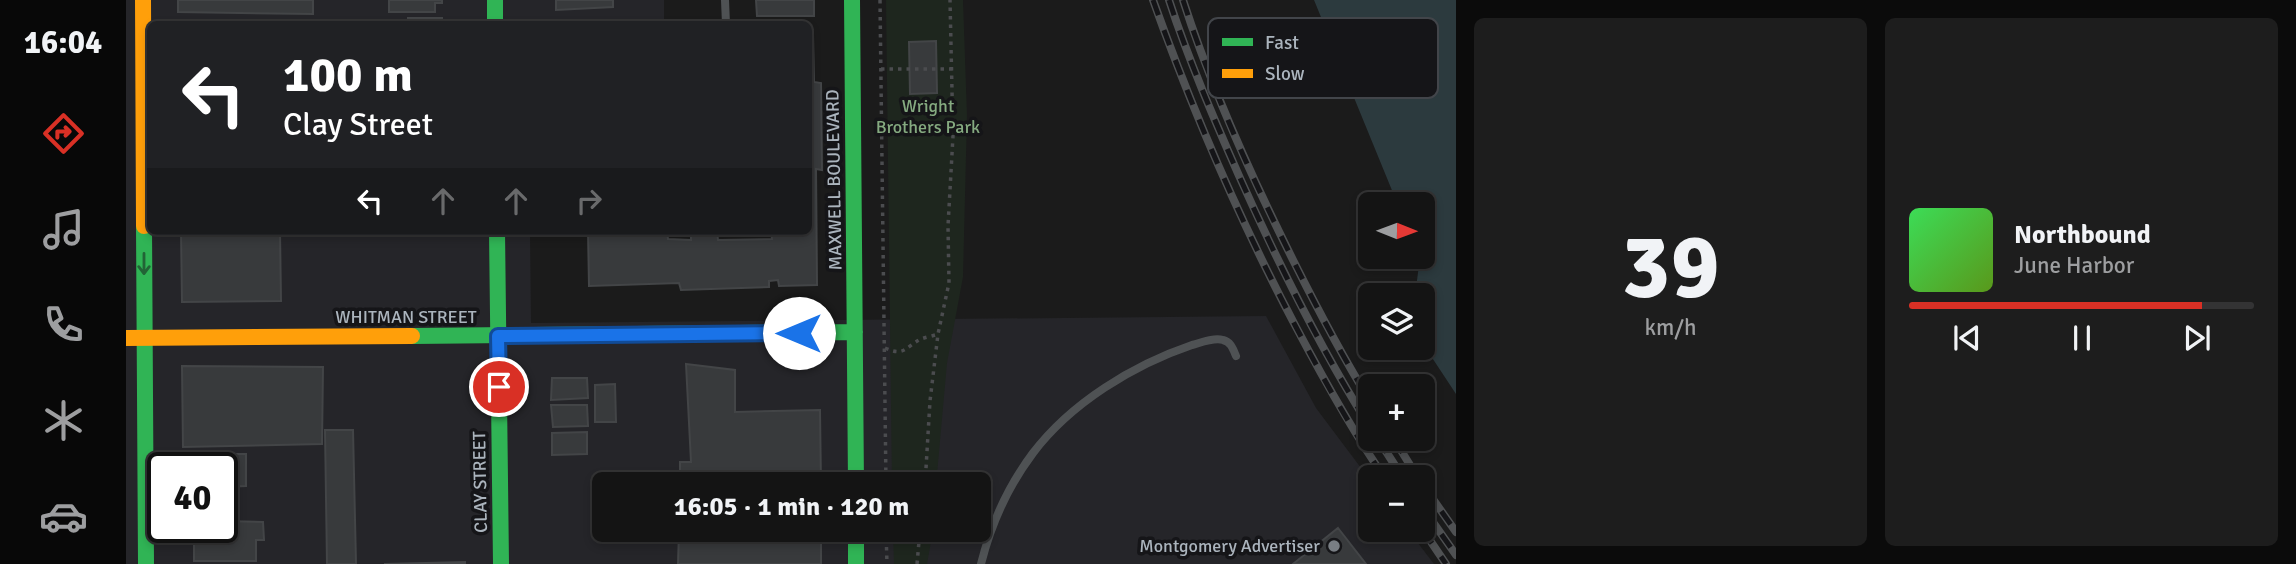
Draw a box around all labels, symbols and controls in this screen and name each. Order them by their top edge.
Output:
legend [1208,18,1438,98]
text: 16:04 [24,23,102,62]
text: Fast [1265,31,1299,55]
text: 100 m [283,45,413,105]
icon: left [168,49,259,140]
text: Slow [1265,62,1305,86]
street label: MAXWELL BOULEVARD [821,89,847,271]
park label: Wright Brothers Park [876,95,980,138]
text: Clay Street [283,105,433,144]
icon: directions [39,109,88,158]
icon: left [351,182,389,220]
icon: ahead [424,182,462,220]
icon: ahead [497,182,535,220]
icon: right [570,182,608,220]
north arrow [1358,192,1435,270]
map controls [1358,192,1435,542]
icon: music [39,205,88,254]
text: 39 [1621,211,1720,324]
text: Northbound [2014,219,2151,251]
text: June Harbor [2014,251,2134,280]
one-way arrow [137,252,151,275]
button: layers [1358,283,1435,360]
position arrow [762,296,836,370]
icon: phone [39,300,88,349]
street label: WHITMAN STREET [335,306,477,328]
text: km/h [1644,313,1697,342]
icon: previous [1948,319,1986,357]
icon: pause [2063,319,2101,357]
icon: next [2178,319,2216,357]
pin [469,357,529,417]
icon: arrive [480,368,518,406]
button: + [1358,374,1435,451]
icon: climate [39,396,88,445]
street label: CLAY STREET [468,431,492,533]
speed limit sign: 40 [147,452,238,543]
button: − [1358,465,1435,542]
text: 16:05 · 1 min · 120 m [674,491,909,523]
icon: car [39,492,88,541]
place label: Montgomery Advertiser [1139,535,1320,557]
marker: Montgomery Advertiser [1326,538,1342,554]

